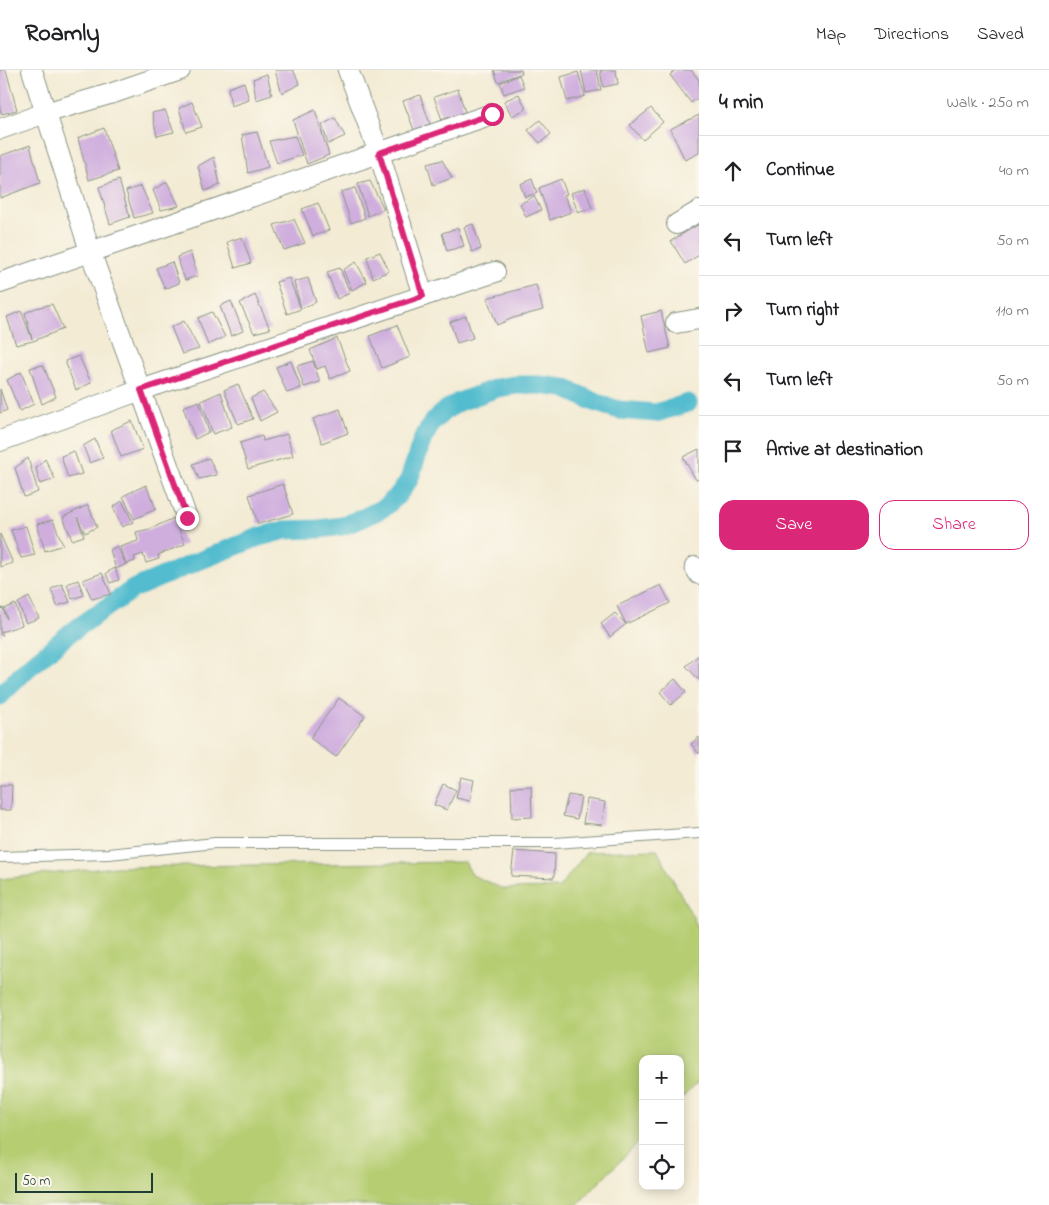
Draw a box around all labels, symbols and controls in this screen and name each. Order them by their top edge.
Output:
text: Roamly [25,17,100,52]
text: Map [816,22,846,48]
text: Directions [874,22,949,48]
text: Saved [977,22,1024,48]
text: 4 min [719,88,763,118]
text: Walk · 250 m [946,91,1029,115]
route start [481,103,504,126]
icon: ahead [719,157,747,185]
text: Continue [766,157,834,184]
text: 40 m [999,159,1029,183]
icon: left [719,227,747,255]
text: Turn left [766,227,833,254]
text: 50 m [997,229,1029,253]
icon: right [719,297,747,325]
text: Turn right [766,297,839,324]
text: 110 m [995,299,1029,323]
icon: left [719,367,747,395]
text: Turn left [766,367,833,394]
text: 50 m [997,369,1029,393]
icon: arrive [719,437,747,465]
text: Arrive at destination [766,437,923,464]
button: Save [719,500,869,550]
button: Share [879,500,1029,550]
route end [176,507,199,530]
map controls [639,1055,684,1190]
button: + [639,1055,684,1100]
button: − [639,1100,684,1145]
button: locate [639,1145,684,1190]
scale bar [15,1170,152,1193]
text: 50 m [22,1171,50,1192]

